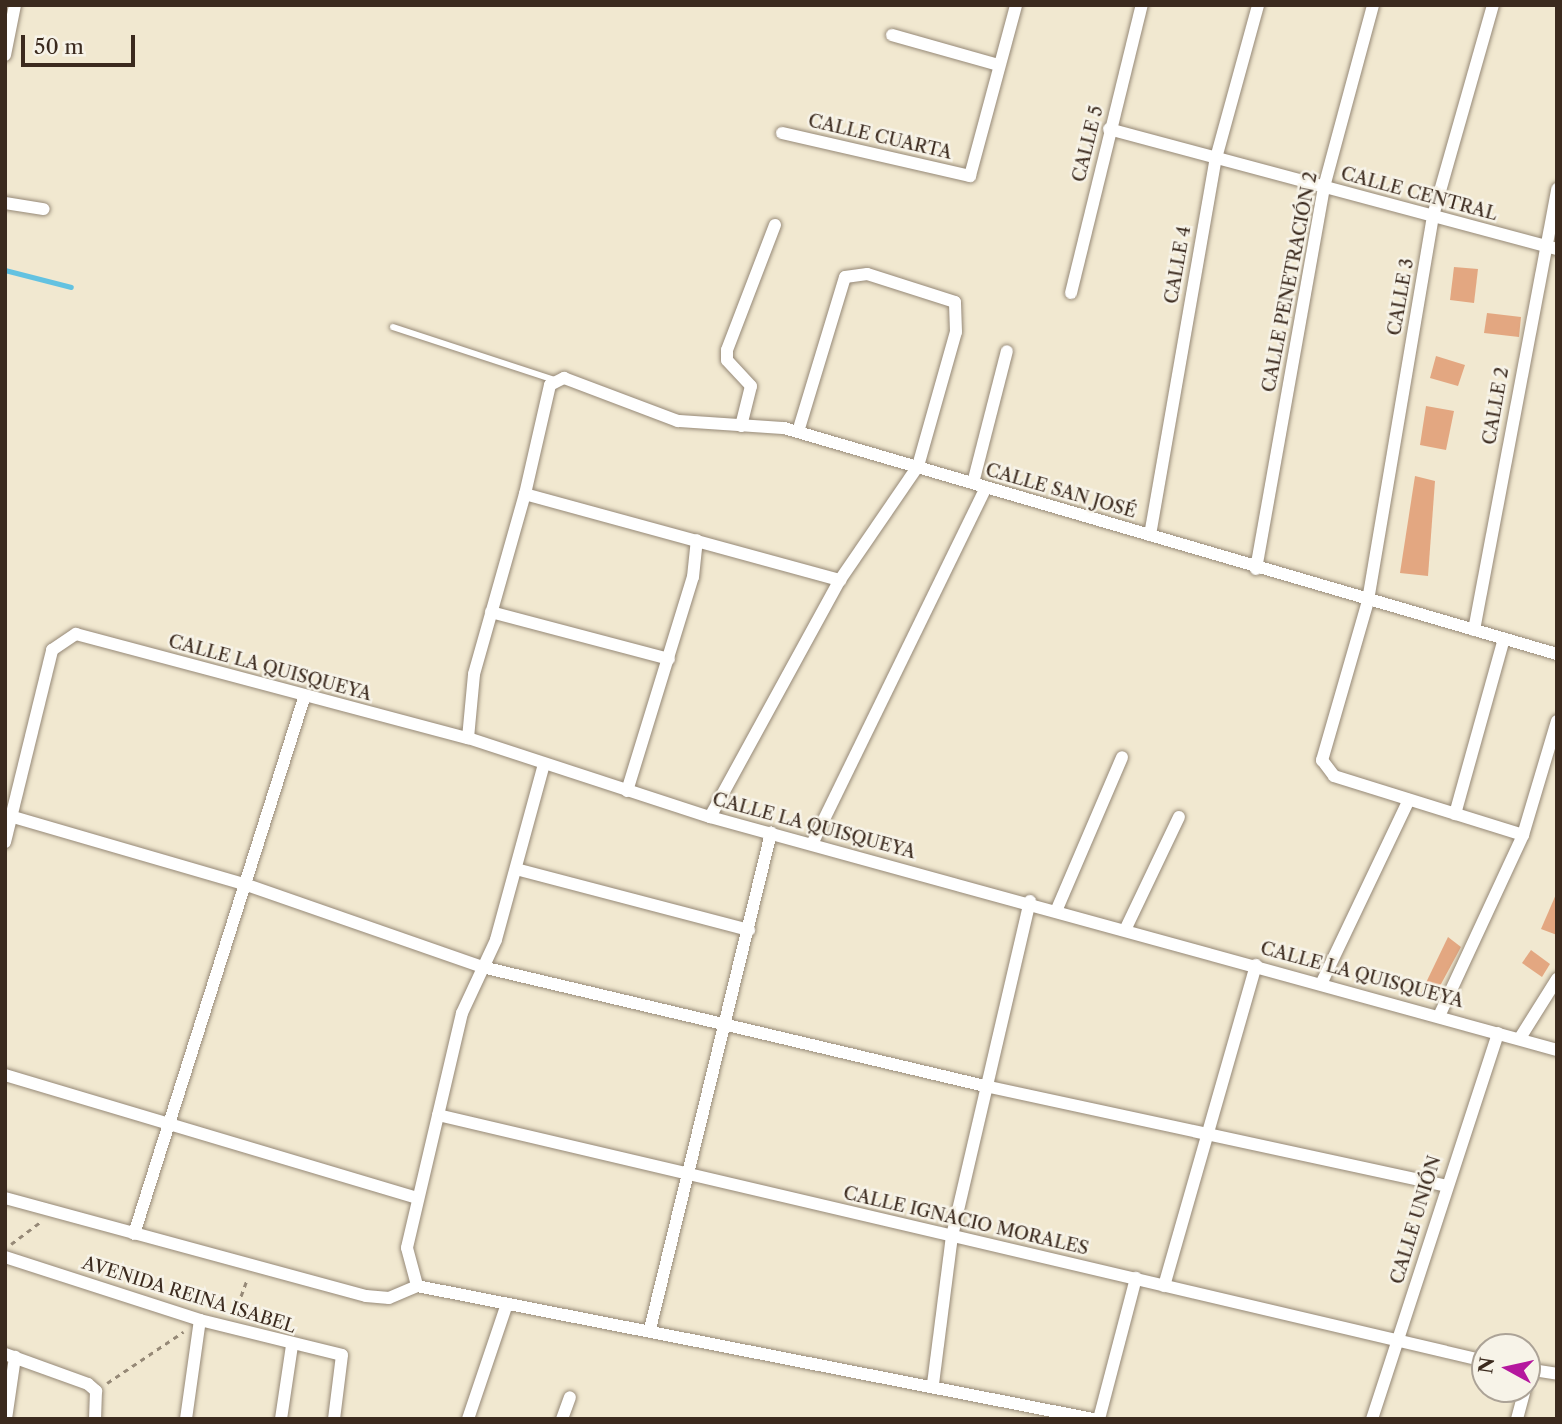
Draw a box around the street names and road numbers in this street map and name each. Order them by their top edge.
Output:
street label: CALLE 5 [1068,104,1108,184]
street label: CALLE CUARTA [806,110,954,164]
street label: CALLE CENTRAL [1338,163,1500,225]
street label: CALLE PENETRACIÓN 2 [1258,170,1322,394]
street label: CALLE 4 [1161,225,1195,305]
street label: CALLE 3 [1384,257,1418,337]
street label: CALLE 2 [1479,366,1513,446]
street label: CALLE SAN JOSÉ [983,459,1139,523]
street label: CALLE LA QUISQUEYA [166,630,374,706]
street label: CALLE LA QUISQUEYA [710,788,918,864]
street label: CALLE LA QUISQUEYA [1258,937,1466,1013]
street label: CALLE UNIÓN [1386,1153,1446,1287]
street label: CALLE IGNACIO MORALES [841,1182,1091,1260]
street label: AVENIDA REINA ISABEL [79,1252,299,1338]

